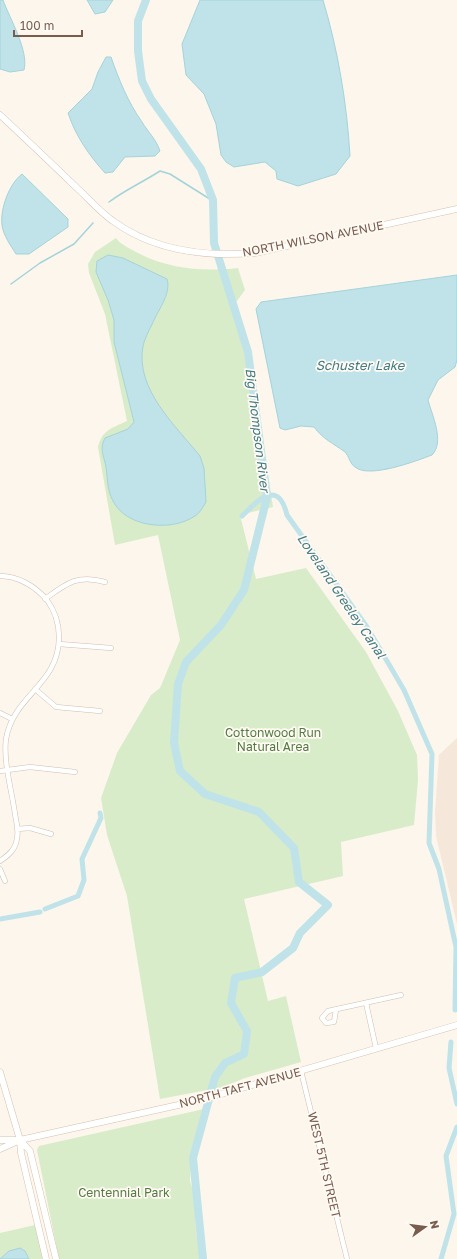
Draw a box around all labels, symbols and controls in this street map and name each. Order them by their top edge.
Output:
scale bar [14,12,82,38]
text: 100 m [20,18,54,33]
street label: NORTH WILSON AVENUE [241,217,385,260]
water label: Schuster Lake [316,357,406,373]
water label: Big Thompson River [242,367,274,495]
water label: Loveland Greeley Canal [294,531,390,662]
park label: Cottonwood Run Natural Area [225,725,321,754]
street label: NORTH TAFT AVENUE [177,1064,302,1111]
street label: WEST 5TH STREET [305,1110,344,1220]
park label: Centennial Park [78,1185,170,1200]
north arrow [405,1207,445,1247]
text: N [428,1219,443,1230]

